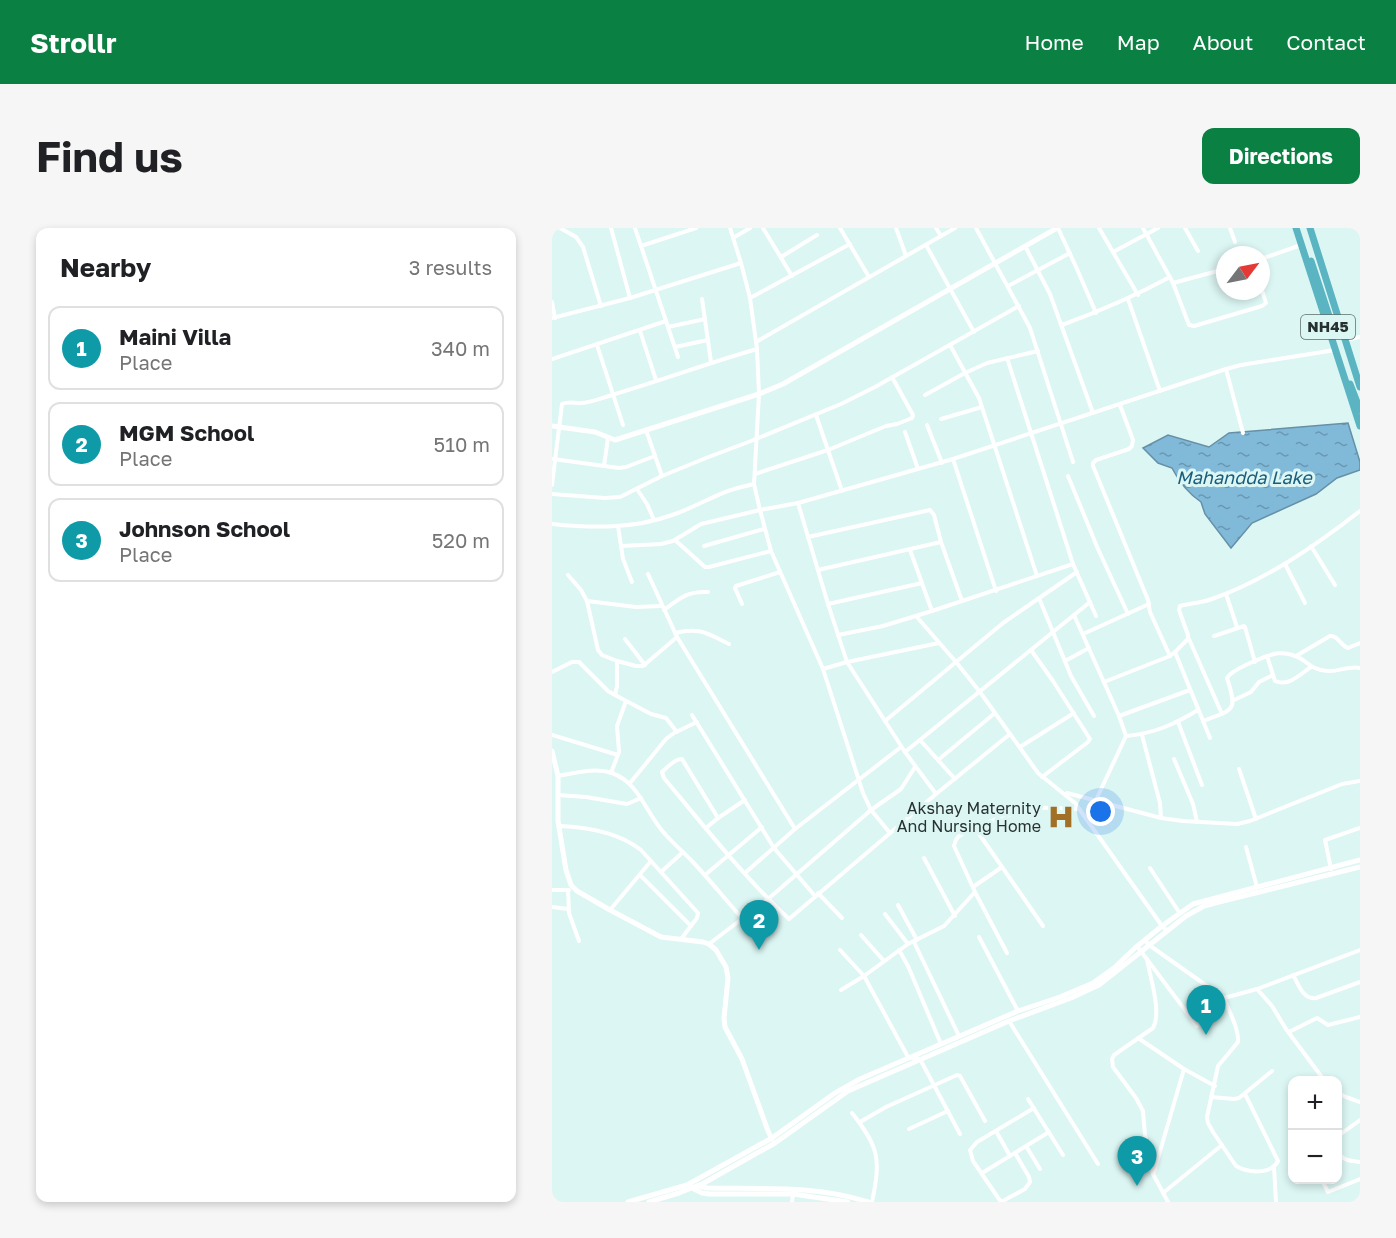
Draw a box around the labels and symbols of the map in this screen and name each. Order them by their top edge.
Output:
north arrow [1216,246,1270,300]
road number: NH45 [1301,315,1355,339]
water label: Mahandda Lake [1176,466,1313,488]
your location [1086,797,1115,826]
place label: Akshay Maternity And Nursing Home [897,798,1041,836]
hospital icon: Akshay Maternity And Nursing Home [1046,802,1076,832]
pin: 2 [740,900,778,950]
pin: 1 [1186,986,1226,1035]
pin: 3 [1118,1136,1156,1186]

